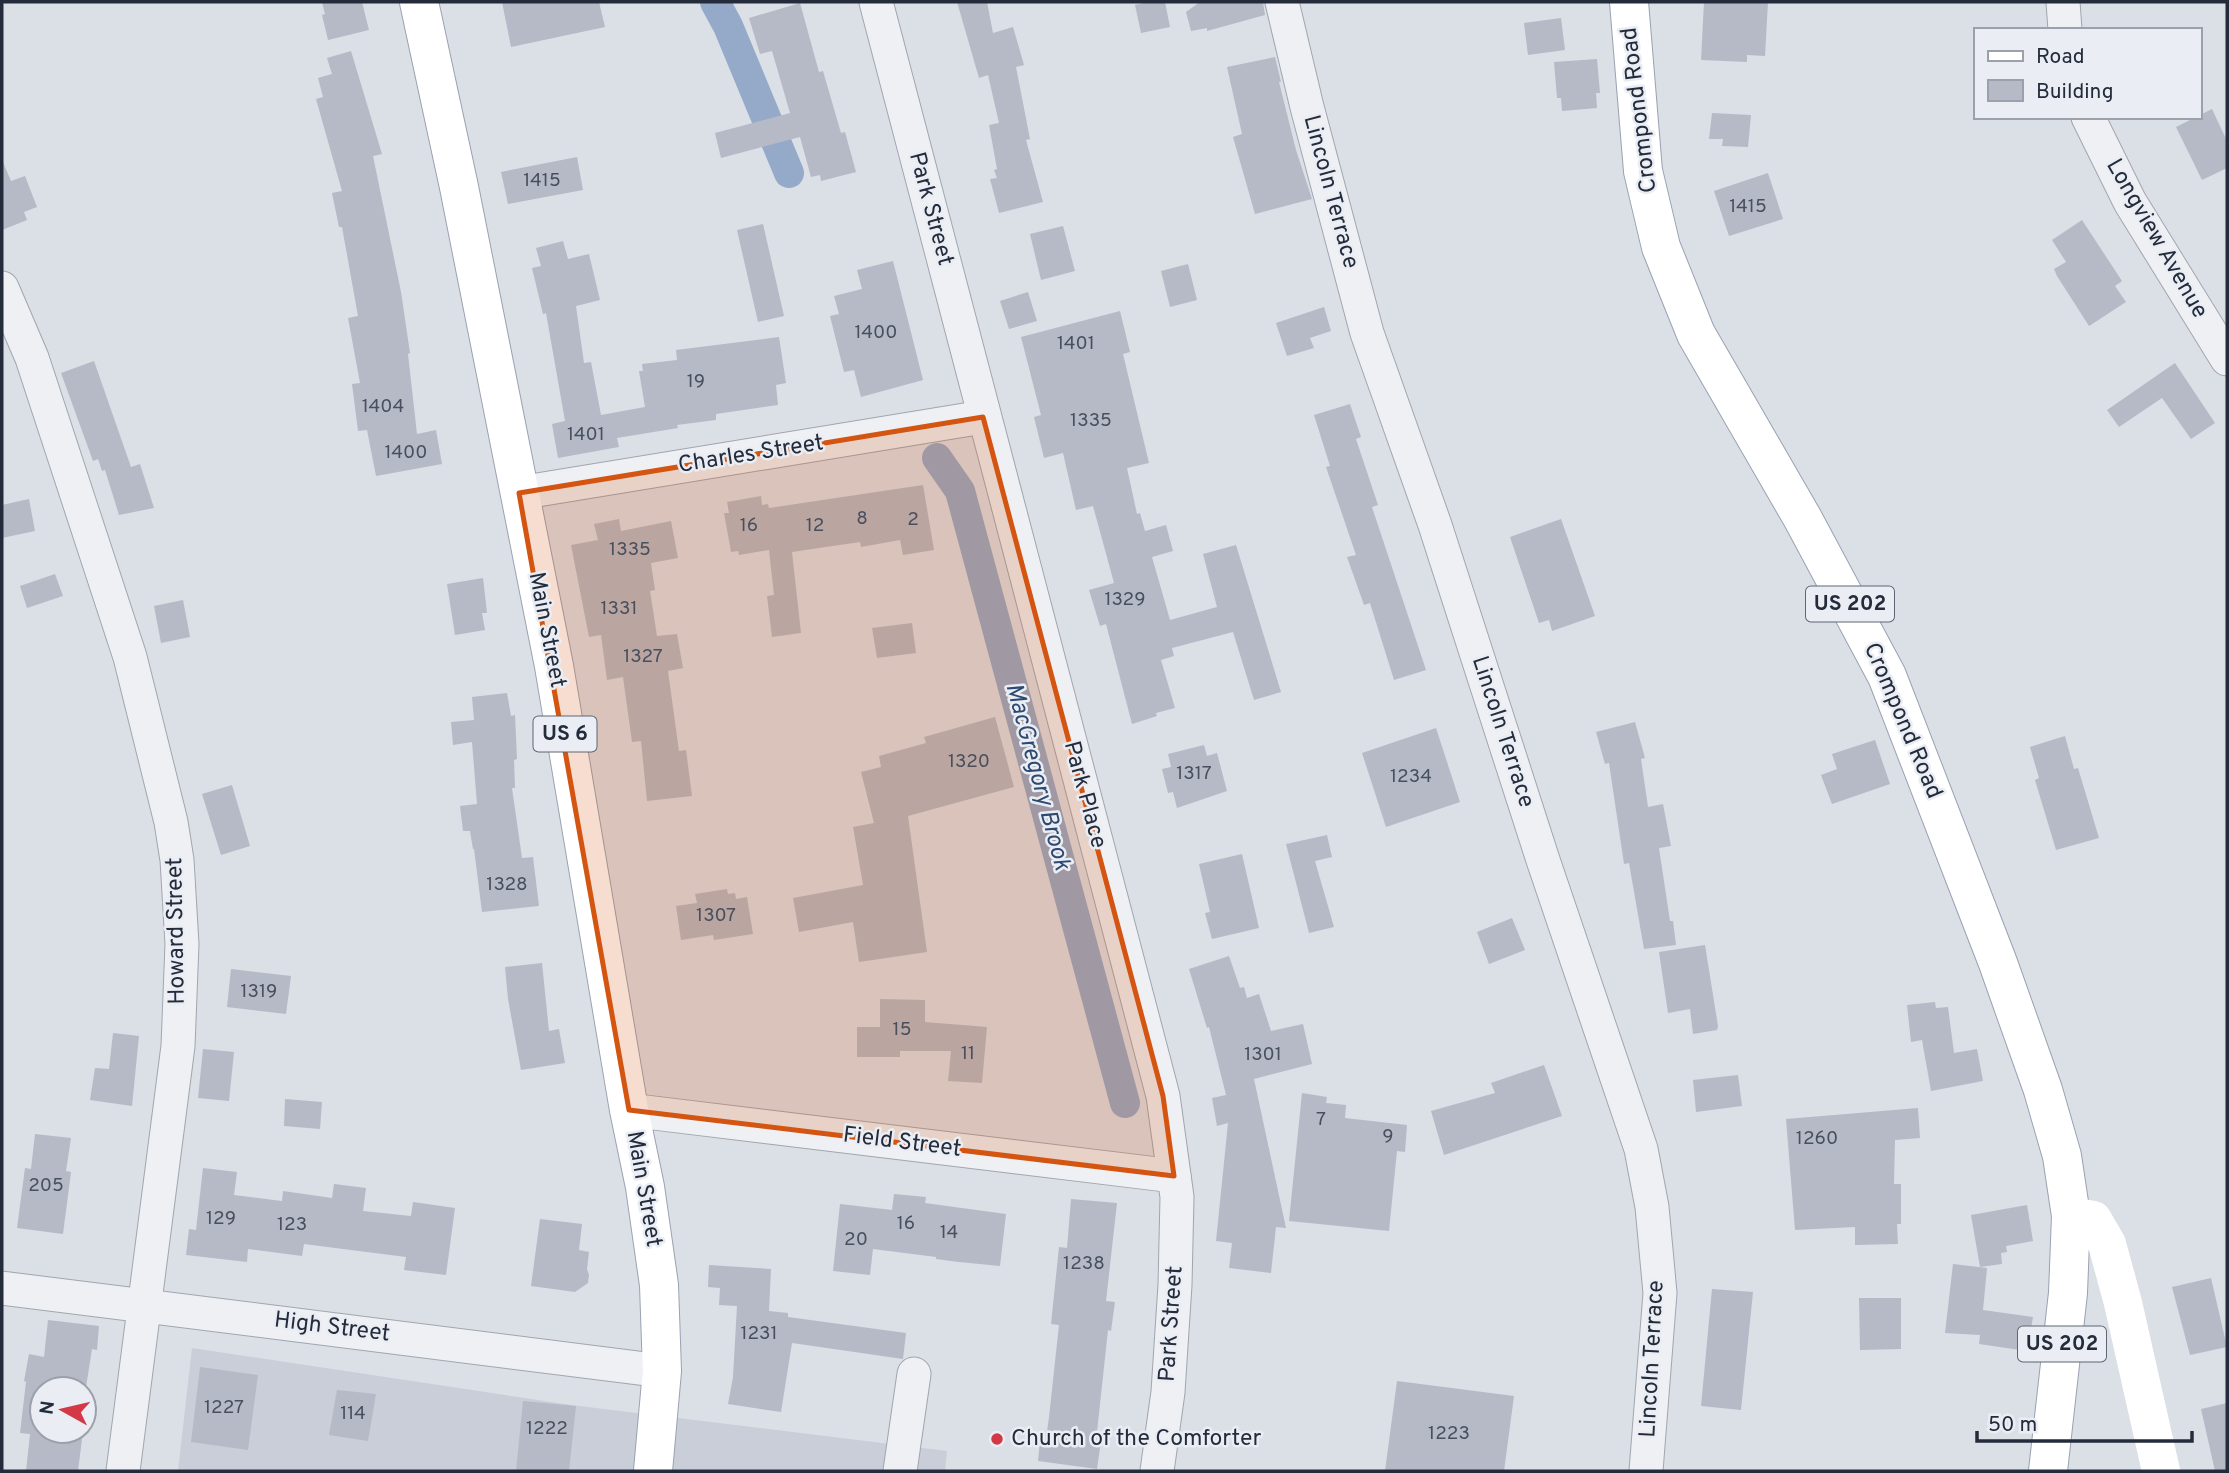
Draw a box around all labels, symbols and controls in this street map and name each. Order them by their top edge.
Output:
street label: Crompond Road [1615,26,1665,194]
legend [1974,28,2201,119]
text: Road [2036,44,2085,71]
text: Building [2036,79,2114,106]
street label: Lincoln Terrace [1296,112,1364,272]
street label: Park Street [901,149,959,269]
street label: Longview Avenue [2099,154,2213,324]
house number: 1415 [523,169,561,193]
house number: 1415 [1729,195,1767,219]
house number: 1400 [855,321,897,345]
house number: 1401 [1057,332,1095,356]
house number: 19 [687,370,705,394]
house number: 1404 [362,395,404,419]
house number: 1335 [1070,409,1112,433]
house number: 1401 [567,423,605,447]
street label: Charles Street [676,429,826,481]
house number: 1400 [385,441,427,465]
house number: 8 [856,507,868,531]
house number: 2 [907,508,919,532]
house number: 16 [740,514,758,538]
house number: 12 [806,514,824,538]
house number: 1335 [609,538,651,562]
street label: Main Street [521,570,571,690]
road number: US 202 [1806,586,1894,622]
house number: 1329 [1104,588,1146,612]
house number: 1331 [600,597,638,621]
street label: Crompond Road [1856,639,1948,803]
house number: 1327 [623,645,663,669]
street label: Lincoln Terrace [1464,653,1540,811]
water label: MacGregory Brook [998,680,1077,875]
road number: US 6 [534,716,596,752]
street label: Park Place [1056,738,1112,852]
house number: 1320 [948,750,990,774]
house number: 1317 [1176,762,1212,786]
house number: 1234 [1390,765,1432,789]
street label: Howard Street [161,857,193,1005]
house number: 1328 [486,873,528,897]
house number: 1307 [696,904,736,928]
house number: 1319 [241,980,277,1004]
house number: 15 [893,1018,911,1042]
house number: 11 [961,1042,975,1066]
house number: 1301 [1244,1043,1282,1067]
house number: 7 [1316,1108,1326,1132]
street label: Field Street [841,1121,963,1165]
house number: 9 [1382,1125,1394,1149]
house number: 1260 [1796,1127,1838,1151]
street label: Main Street [619,1129,667,1249]
house number: 205 [28,1174,64,1198]
house number: 129 [206,1207,236,1231]
house number: 16 [897,1212,915,1236]
house number: 123 [277,1213,307,1237]
house number: 14 [940,1221,958,1245]
house number: 20 [844,1228,868,1252]
house number: 1238 [1063,1252,1105,1276]
street label: Park Street [1153,1265,1191,1383]
street label: Lincoln Terrace [1634,1279,1672,1439]
street label: High Street [272,1307,392,1349]
house number: 1231 [740,1322,778,1346]
road number: US 202 [2018,1326,2106,1362]
north arrow [28,1375,98,1445]
house number: 1227 [204,1396,244,1420]
text: N [35,1399,61,1416]
scale bar [1977,1400,2192,1444]
house number: 114 [340,1402,366,1426]
text: 50 m [1988,1412,2037,1439]
house number: 1222 [526,1417,568,1441]
house number: 1223 [1428,1422,1470,1446]
place label: Church of the Comforter [1011,1425,1262,1454]
marker: Church of the Comforter [989,1431,1005,1447]

